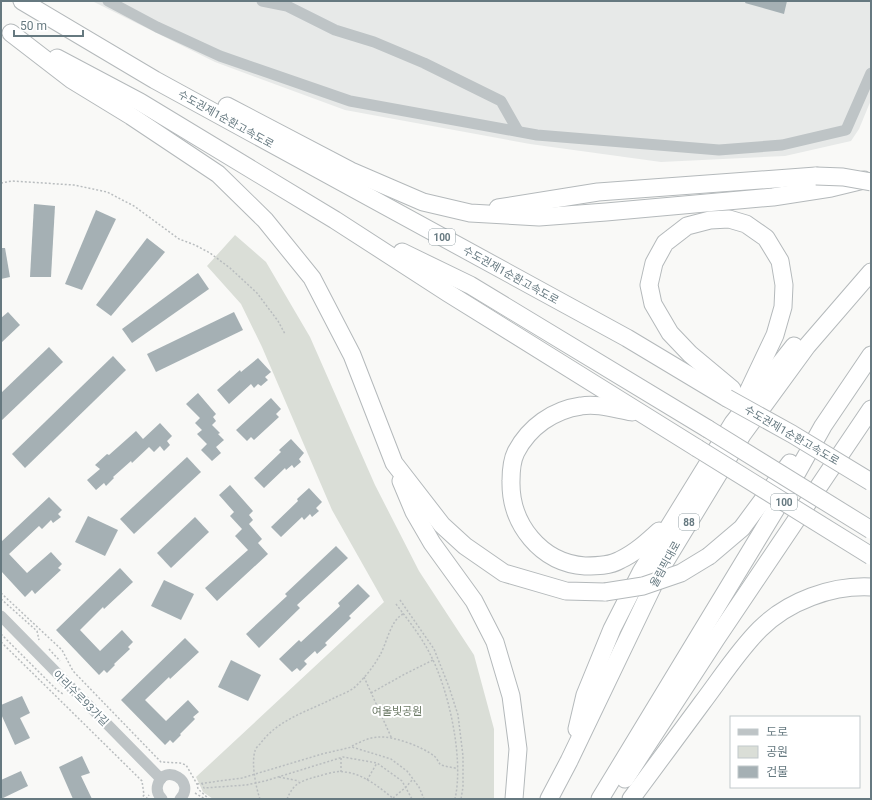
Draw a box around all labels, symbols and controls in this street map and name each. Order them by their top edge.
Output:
scale bar [14,12,83,38]
text: 50 m [20,19,47,33]
street label: 수도권제1순환고속도로 [176,88,276,151]
road number: 100 [429,229,455,245]
street label: 수도권제1순환고속도로 [461,244,561,307]
street label: 수도권제1순환고속도로 [742,403,842,468]
road number: 100 [771,494,797,510]
road number: 88 [679,514,699,530]
street label: 올림픽대로 [647,539,683,590]
street label: 아리수로93가길 [50,668,111,729]
park label: 여울빛공원 [372,705,422,718]
legend [730,716,860,788]
text: 도로 [766,725,788,739]
text: 공원 [766,745,788,759]
text: 건물 [766,765,788,779]

